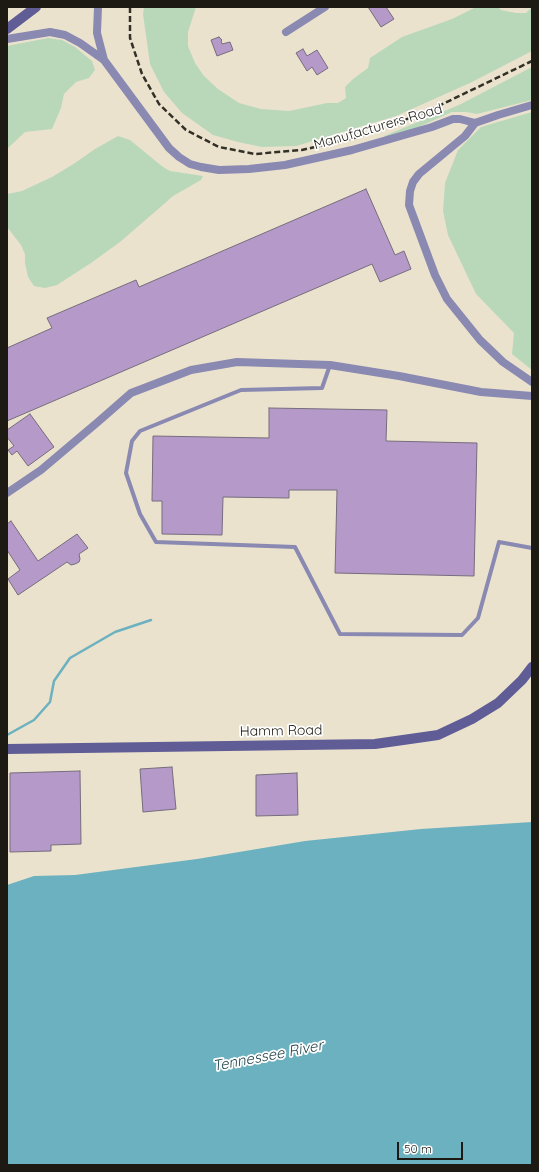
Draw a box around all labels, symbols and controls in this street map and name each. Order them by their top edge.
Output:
street label: Manufacturers Road [312,101,444,153]
street label: Hamm Road [240,722,322,740]
water label: Tennessee River [211,1036,325,1076]
scale bar [399,1134,465,1160]
text: 50 m [404,1141,432,1156]

